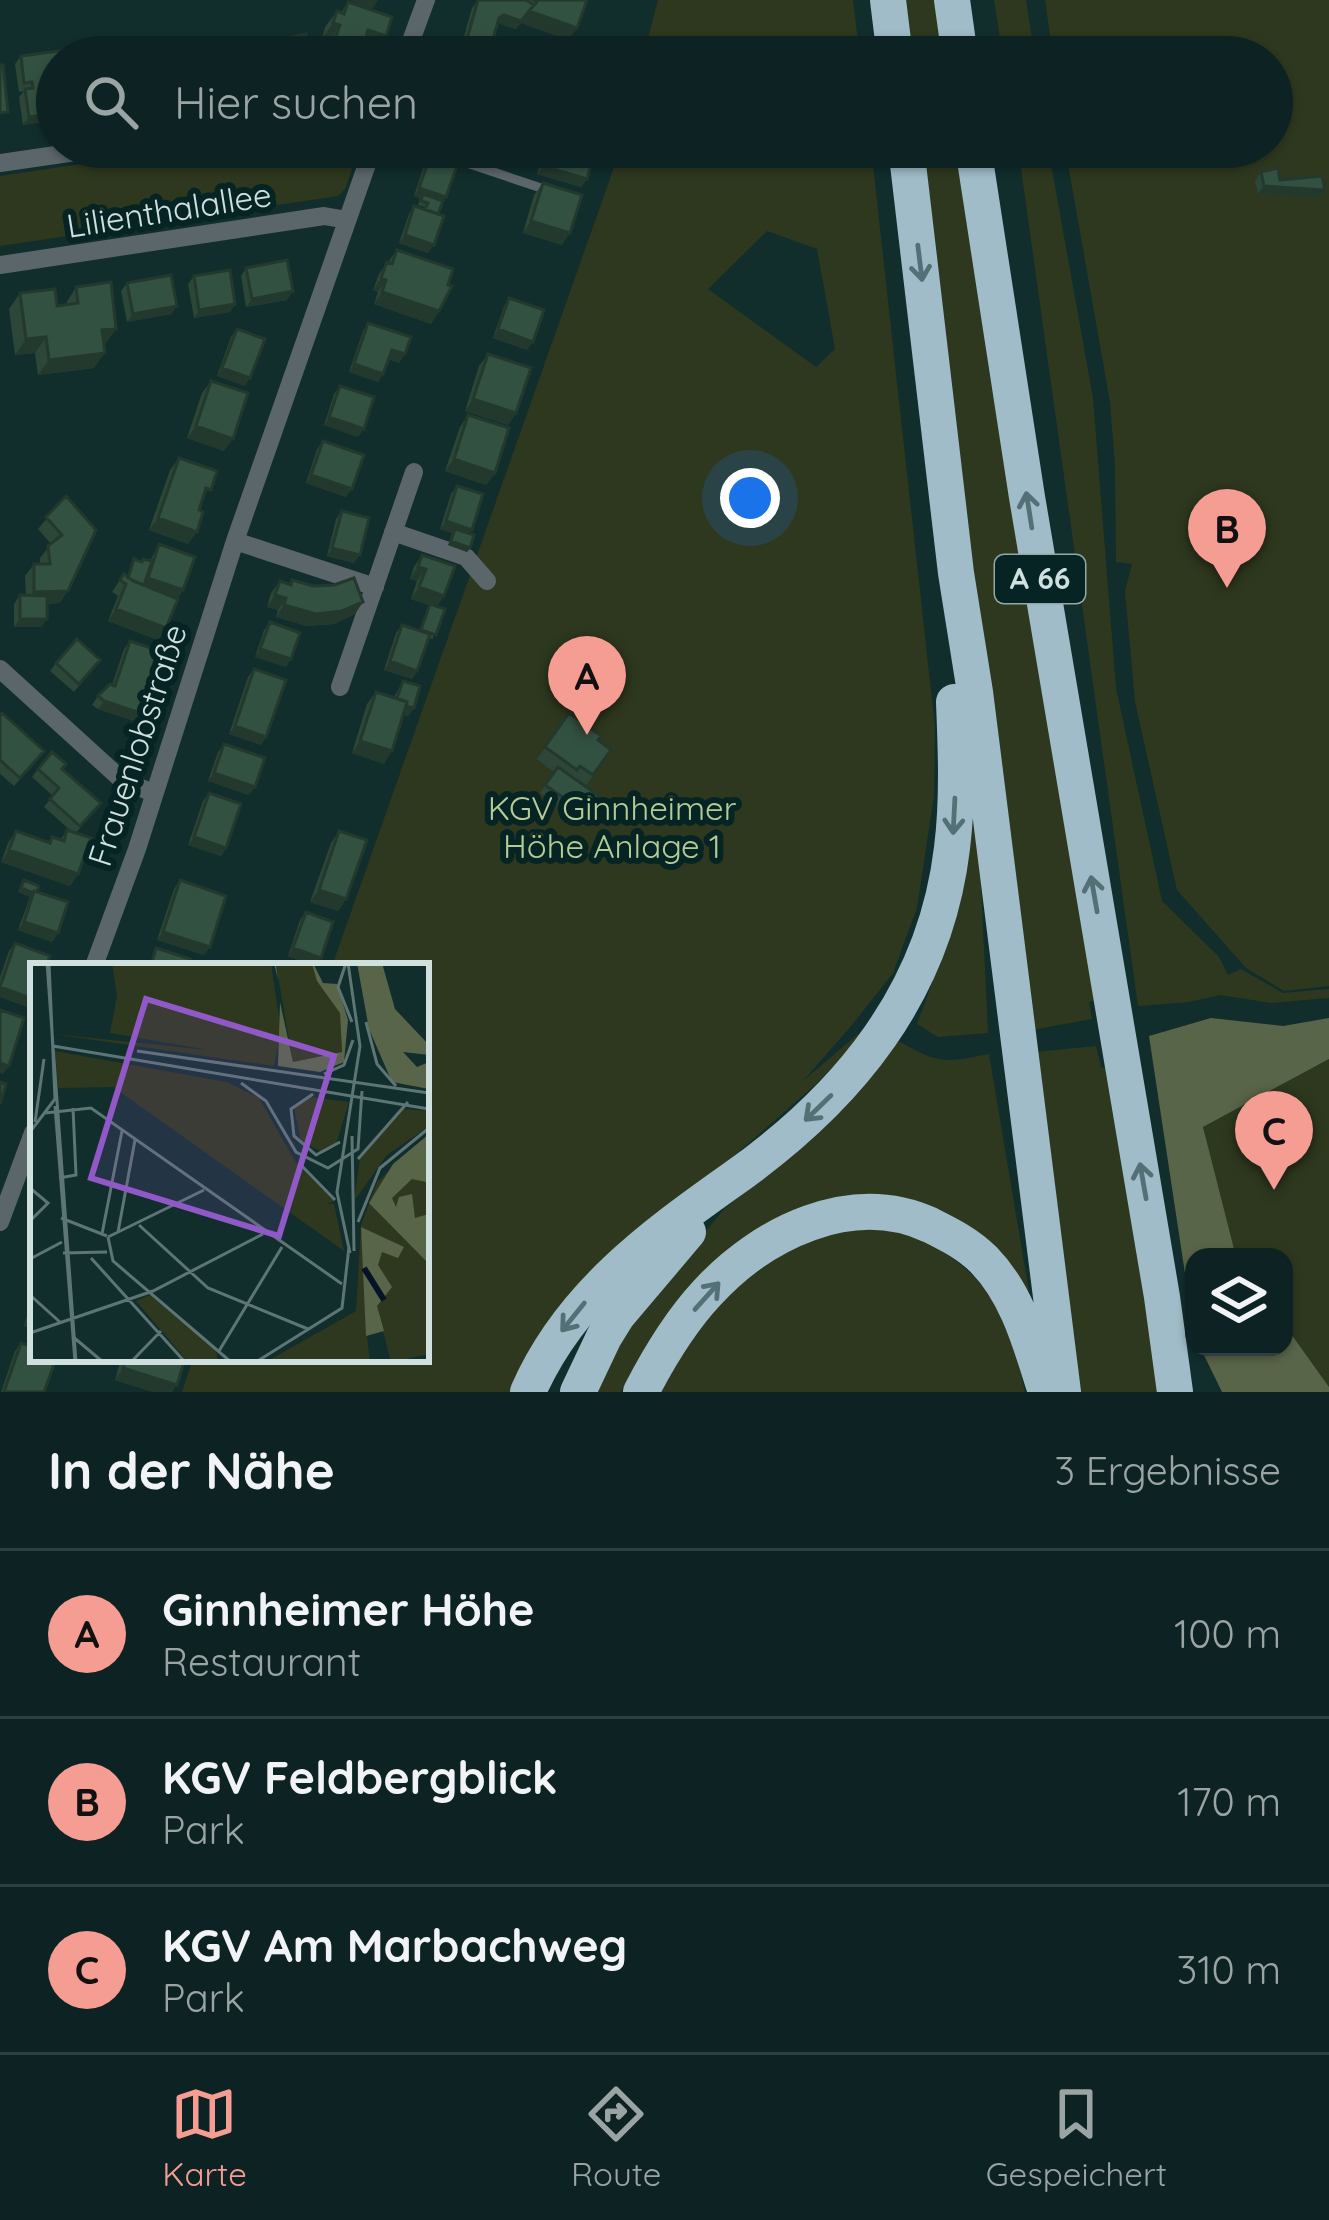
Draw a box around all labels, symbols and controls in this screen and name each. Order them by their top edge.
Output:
search box [36,36,1293,168]
icon: search [78,69,144,135]
text: Hier suchen [174,74,418,130]
street label: Lilienthalallee [64,173,274,246]
one-way arrow [910,243,932,282]
your location [720,468,780,528]
pin: B [1188,489,1266,588]
one-way arrow [1016,491,1039,530]
road number: A 66 [995,555,1085,603]
street label: Frauenlobstraße [78,619,195,871]
pin: A [548,636,626,735]
park label: KGV Ginnheimer Höhe Anlage 1 [488,787,737,866]
one-way arrow [943,796,966,835]
one-way arrow [1081,876,1104,915]
inset map [30,963,429,1362]
pin: C [1235,1091,1313,1190]
one-way arrow [804,1094,833,1122]
one-way arrow [1130,1162,1153,1201]
map controls [1185,1248,1293,1356]
button: layers [1185,1248,1293,1356]
one-way arrow [693,1282,720,1312]
one-way arrow [560,1300,587,1332]
text: In der Nähe [48,1438,335,1502]
text: 3 Ergebnisse [1055,1446,1281,1495]
text: Ginnheimer Höhe [162,1581,535,1637]
text: A [75,1609,99,1658]
text: 100 m [1174,1609,1281,1658]
text: Restaurant [162,1637,361,1686]
text: KGV Feldbergblick [162,1749,557,1805]
text: B [74,1777,100,1826]
text: 170 m [1177,1777,1281,1826]
text: Park [162,1805,245,1854]
text: KGV Am Marbachweg [162,1917,627,1973]
text: C [75,1945,99,1994]
text: 310 m [1177,1945,1281,1994]
text: Park [162,1973,245,2022]
tab: Karte [162,2081,247,2194]
tab: Route [571,2081,661,2194]
tab: Gespeichert [986,2081,1167,2194]

